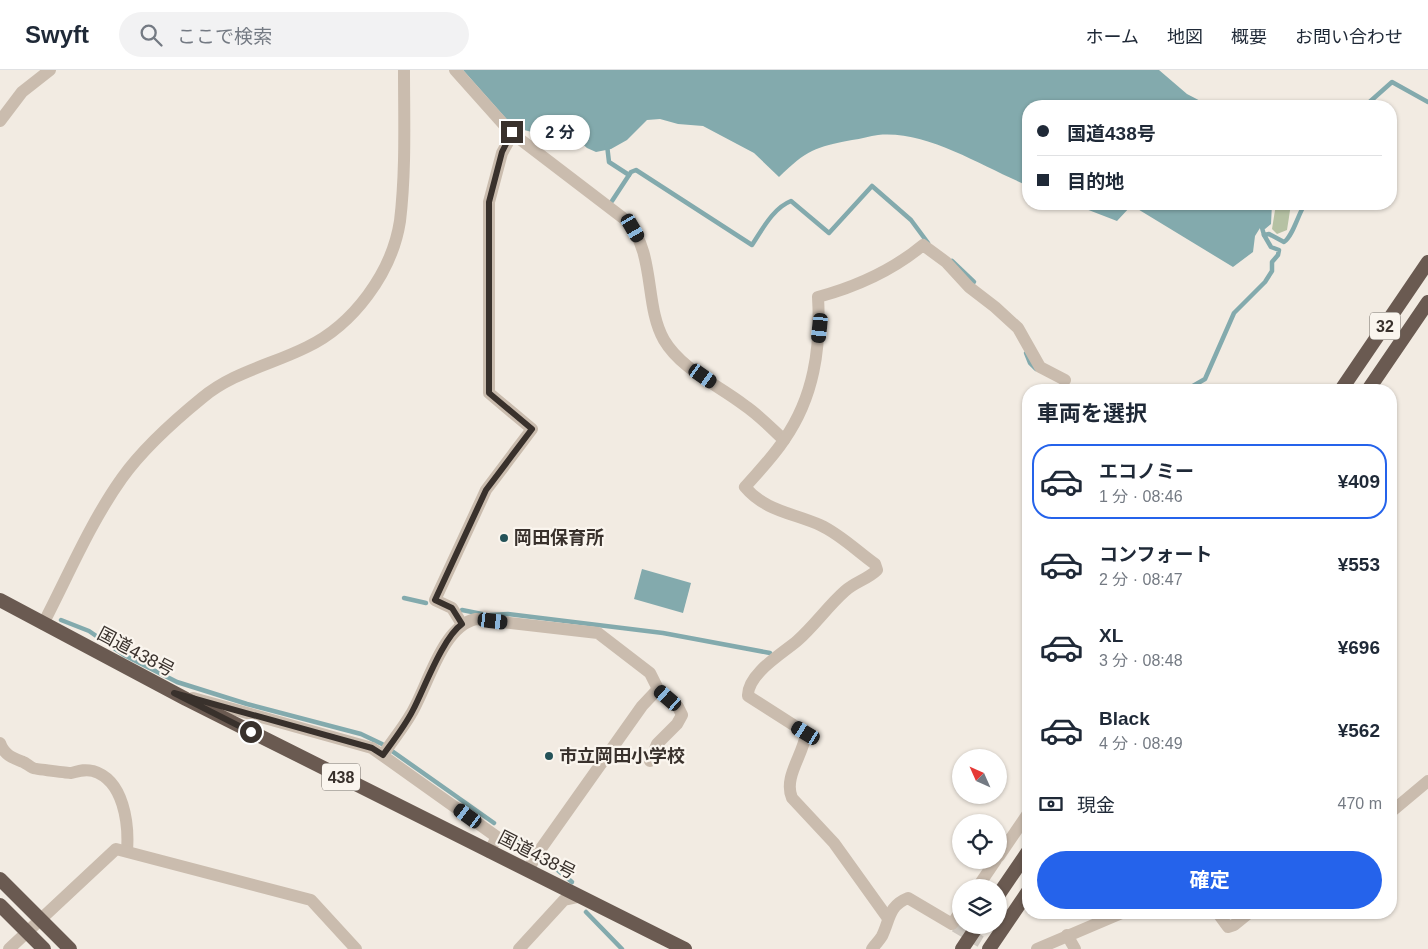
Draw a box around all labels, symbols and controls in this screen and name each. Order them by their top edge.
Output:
search box [119,12,469,57]
text: Swyft [25,21,89,48]
icon: search [137,21,165,49]
text: ここで検索 [177,26,272,47]
text: ホーム [1086,27,1139,47]
text: 地図 [1167,27,1203,47]
text: 概要 [1231,27,1267,47]
text: お問い合わせ [1295,27,1403,47]
callout: 2 分 [530,114,590,150]
route end [501,121,523,143]
text: 国道438号 [1067,123,1156,144]
text: 2 分 [545,124,575,141]
text: 目的地 [1067,171,1124,192]
car [619,211,646,245]
car [810,312,829,344]
road number: 32 [1370,312,1400,340]
car [686,361,719,391]
text: 車両を選択 [1037,401,1147,426]
icon: car [1039,459,1084,504]
text: エコノミー [1099,461,1194,482]
text: ¥409 [1338,471,1380,492]
text: 1 分 · 08:46 [1099,488,1183,505]
place label: 岡田保育所 [514,528,604,548]
marker: 岡田保育所 [498,532,510,544]
icon: car [1039,542,1084,587]
text: コンフォート [1099,544,1212,565]
text: ¥553 [1338,554,1380,575]
text: 2 分 · 08:47 [1099,571,1183,588]
car [477,612,508,630]
street label: 国道438号 [94,623,178,681]
icon: car [1039,625,1084,670]
text: XL [1099,625,1123,646]
text: ¥696 [1338,637,1380,658]
text: 3 分 · 08:48 [1099,652,1183,669]
car [651,682,684,714]
icon: car [1039,708,1084,753]
text: Black [1099,708,1150,729]
car [789,719,822,747]
text: ¥562 [1338,720,1380,741]
route start [240,721,262,743]
text: 4 分 · 08:49 [1099,735,1183,752]
place label: 市立岡田小学校 [559,746,685,766]
north arrow [952,749,1008,804]
map controls [952,749,1007,934]
marker: 市立岡田小学校 [543,750,555,762]
road number: 438 [322,764,360,790]
icon: cash [1037,790,1065,818]
text: 現金 [1077,795,1115,816]
text: 470 m [1338,795,1382,812]
car [451,801,484,831]
button: locate [952,814,1007,869]
street label: 国道438号 [495,827,579,883]
button: 確定 [1037,851,1382,909]
button: layers [952,879,1007,934]

